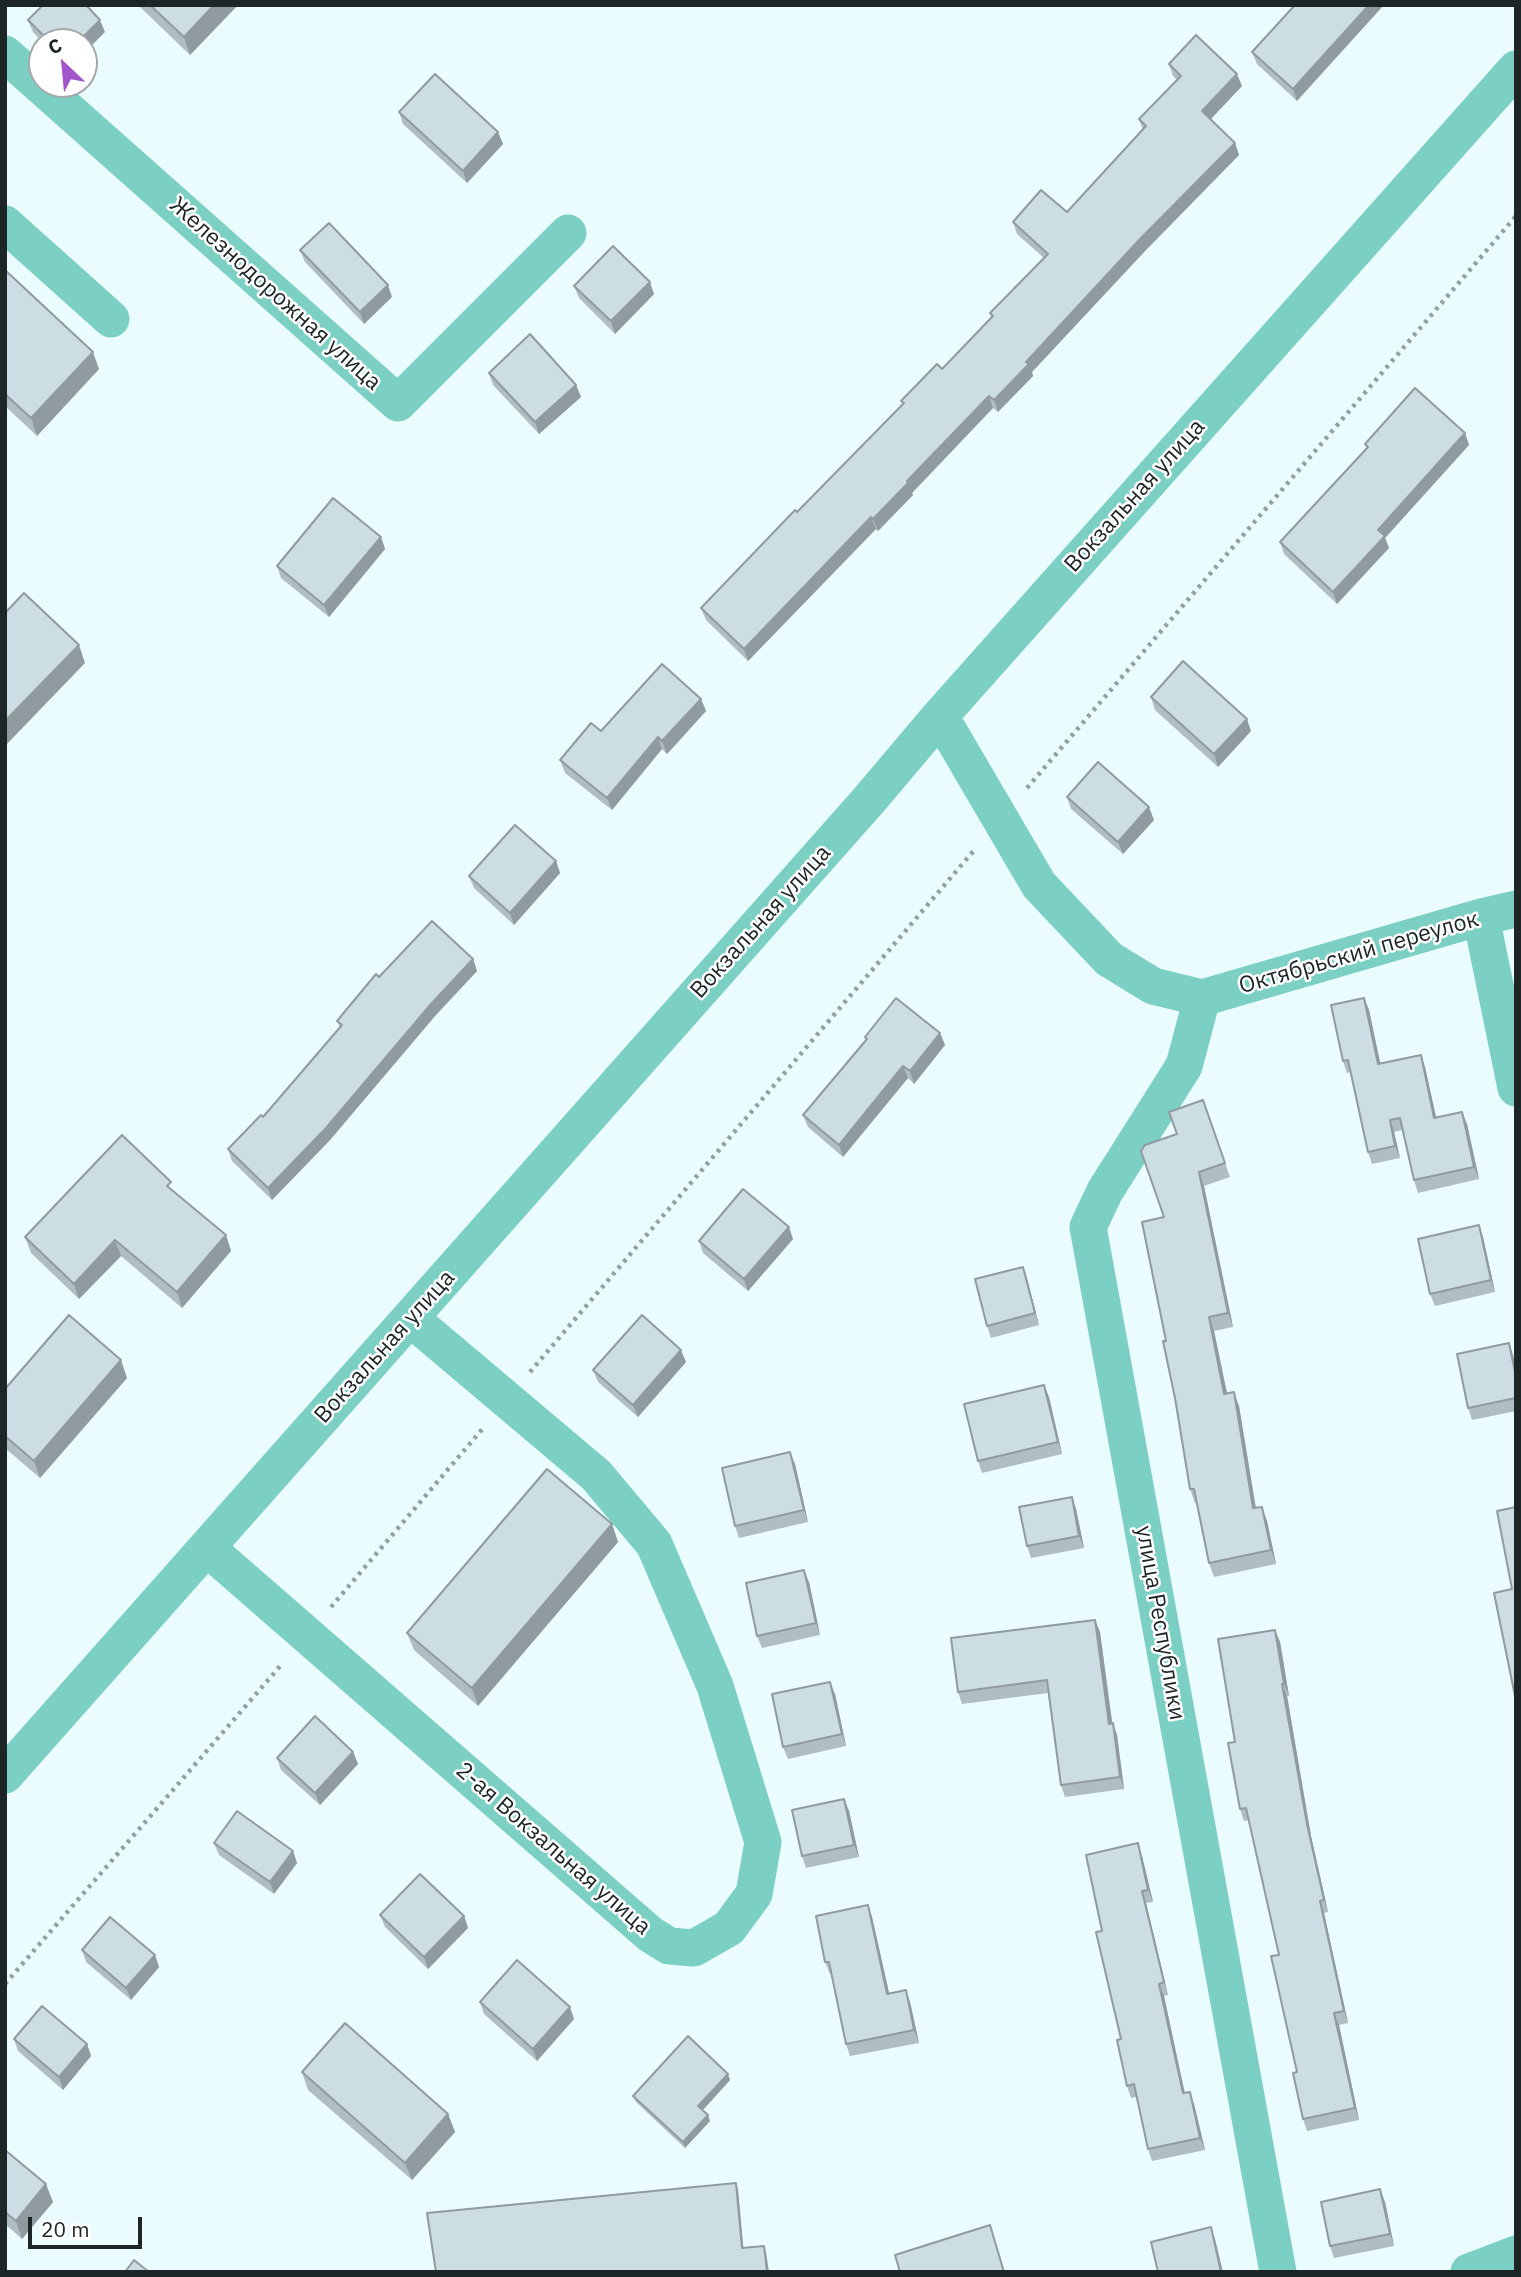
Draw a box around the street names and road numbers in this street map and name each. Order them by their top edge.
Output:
street label: Железнодорожная улица [163,192,387,396]
street label: Вокзальная улица [1059,414,1211,578]
street label: Вокзальная улица [685,840,837,1004]
street label: Октябрьский переулок [1236,906,1482,1000]
street label: Вокзальная улица [309,1265,461,1429]
street label: улица Республики [1129,1524,1191,1722]
street label: 2-ая Вокзальная улица [450,1757,656,1941]

